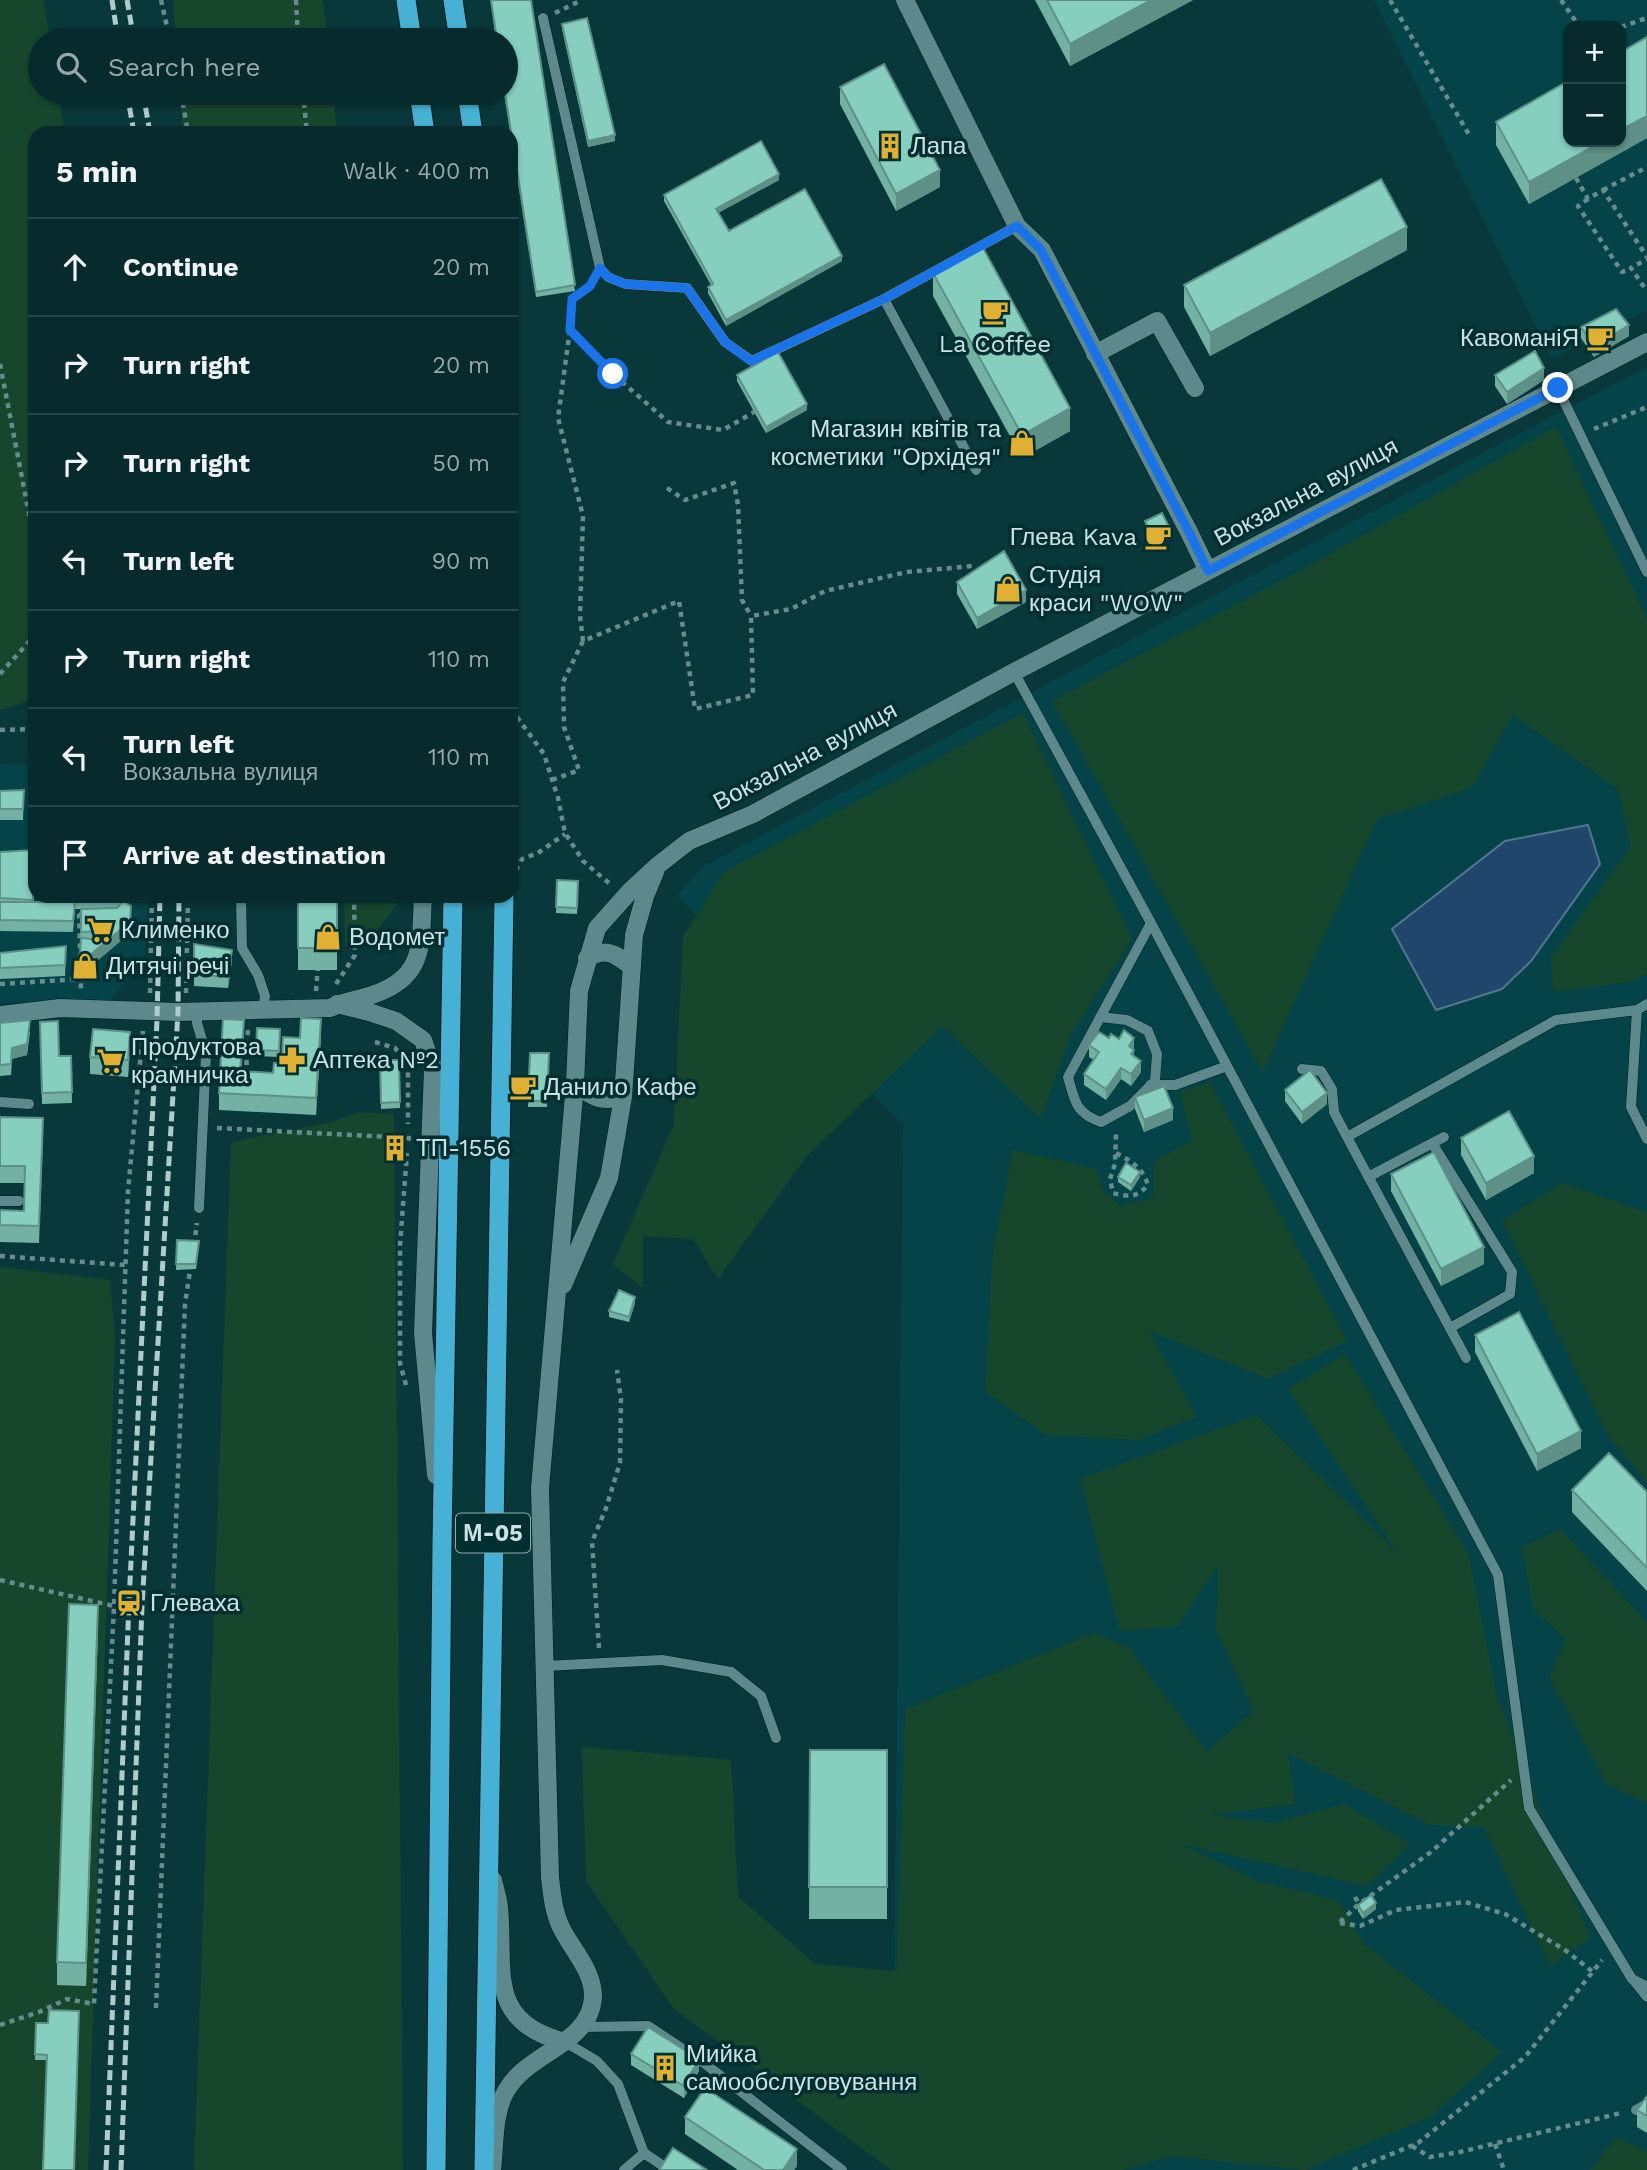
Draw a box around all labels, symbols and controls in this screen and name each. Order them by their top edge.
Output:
map controls [1563,21,1626,147]
button: + [1563,21,1626,84]
search box [28,28,518,105]
icon: search [52,48,90,86]
text: Search here [108,52,260,82]
button: − [1563,84,1626,147]
building icon: Лапа [875,131,905,161]
place label: Лапа [911,132,967,160]
text: 5 min [56,154,138,189]
text: Walk · 400 m [343,158,490,185]
icon: ahead [56,248,94,286]
text: Continue [123,252,239,282]
text: 20 m [433,254,490,281]
cafe icon: La Coffee [980,297,1010,327]
cafe icon: КавоманіЯ [1585,323,1615,353]
place label: КавоманіЯ [1460,324,1579,352]
place label: La Coffee [939,330,1051,358]
icon: right [56,346,94,384]
text: Turn right [123,350,250,380]
text: 20 m [433,352,490,379]
route start [597,358,628,389]
route end [1542,372,1573,403]
place label: Магазин квітів та косметики "Орхідея" [771,415,1002,471]
shop icon: Магазин квітів та косметики "Орхідея" [1007,428,1037,458]
street label: Вокзальна вулиця [1210,432,1402,552]
icon: right [56,444,94,482]
text: Turn right [123,448,250,478]
text: 50 m [433,450,490,477]
cafe icon: Глева Kava [1143,522,1173,552]
place label: Глева Kava [1010,523,1137,551]
icon: left [56,542,94,580]
text: Turn left [123,546,234,576]
text: 90 m [432,548,490,575]
place label: Студія краси "WOW" [1029,561,1183,617]
shop icon: Студія краси "WOW" [993,574,1023,604]
icon: right [56,640,94,678]
text: Turn right [123,644,250,674]
text: 110 m [428,646,490,673]
street label: Вокзальна вулиця [709,696,901,816]
text: Turn left [123,729,234,759]
icon: left [56,738,94,776]
text: 110 m [428,744,490,771]
text: Вокзальна вулиця [123,759,318,786]
icon: arrive [56,836,94,874]
text: Arrive at destination [123,840,386,870]
supermarket icon: Клименко [85,915,115,945]
place label: Клименко [121,916,230,944]
shop icon: Водомет [313,922,343,952]
place label: Водомет [349,923,445,951]
shop icon: Дитячі речі [70,951,100,981]
place label: Дитячі речі [106,952,229,980]
place label: Продуктова крамничка [131,1033,262,1089]
pharmacy icon: Аптека №2 [277,1045,307,1075]
supermarket icon: Продуктова крамничка [95,1046,125,1076]
place label: Аптека №2 [313,1046,439,1074]
cafe icon: Данило Кафе [508,1072,538,1102]
place label: Данило Кафе [544,1073,697,1101]
building icon: ТП-1556 [380,1133,410,1163]
place label: ТП-1556 [416,1134,511,1162]
road number: М-05 [456,1514,530,1552]
station icon: Глеваха [114,1588,144,1618]
place label: Глеваха [150,1589,241,1617]
place label: Мийка самообслуговування [686,2040,917,2096]
building icon: Мийка самообслуговування [650,2053,680,2083]

